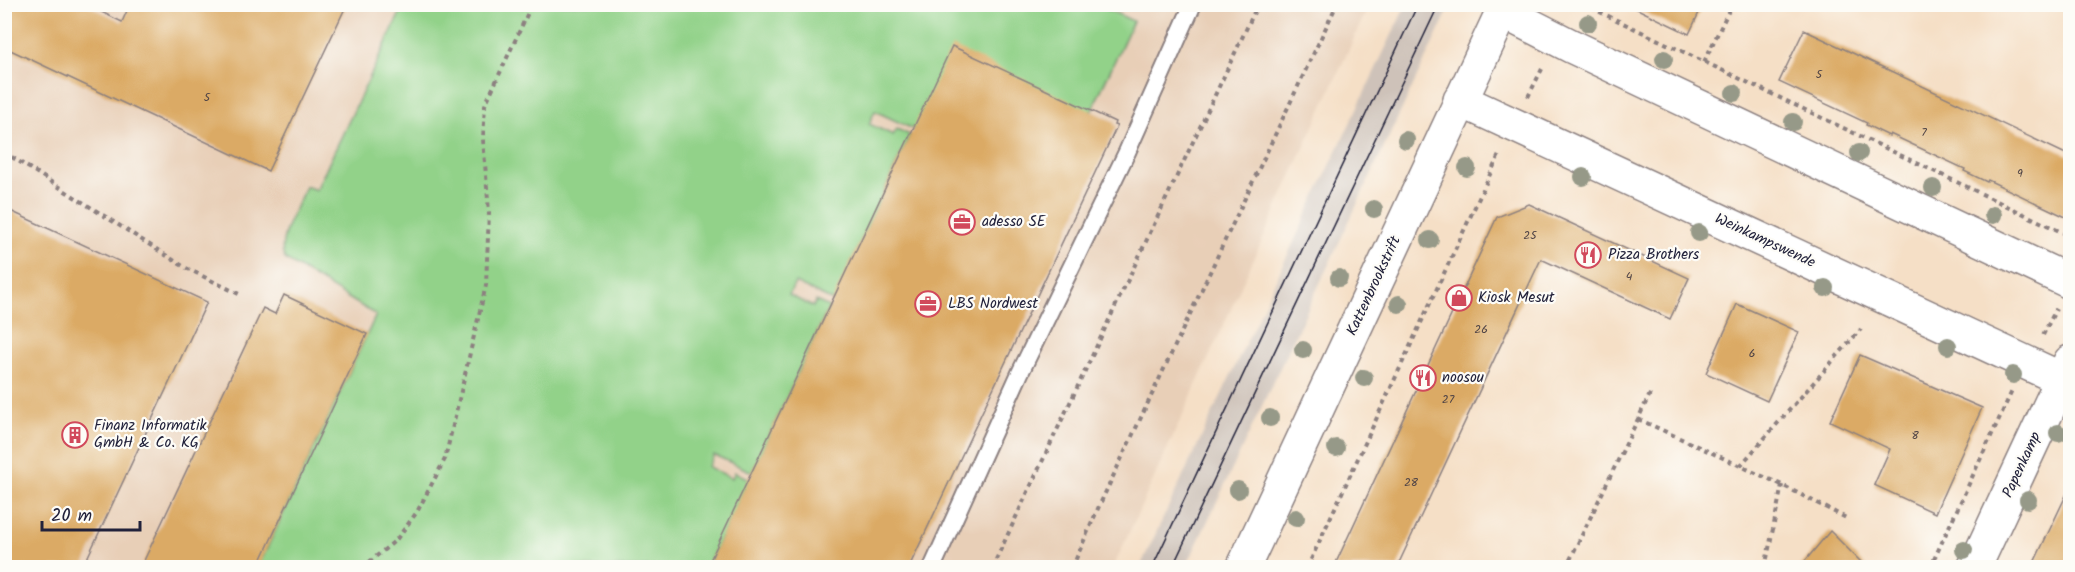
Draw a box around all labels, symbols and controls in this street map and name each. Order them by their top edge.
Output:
house number: 5 [1816,65,1824,84]
house number: 5 [204,88,212,107]
house number: 7 [1921,123,1927,142]
house number: 9 [2017,164,2023,183]
office icon: adesso SE [947,207,977,237]
street label: Weinkampswende [1711,207,1820,275]
place label: adesso SE [982,210,1047,234]
house number: 25 [1523,226,1538,245]
street label: Kattenbrookstrift [1340,232,1408,340]
restaurant icon: Pizza Brothers [1573,240,1603,270]
place label: Pizza Brothers [1608,243,1700,267]
house number: 4 [1626,267,1633,286]
shop icon: Kiosk Mesut [1444,283,1474,313]
place label: Kiosk Mesut [1478,286,1555,310]
office icon: LBS Nordwest [913,289,943,319]
place label: LBS Nordwest [948,292,1038,316]
house number: 26 [1474,320,1488,339]
house number: 6 [1749,344,1755,363]
restaurant icon: noosou [1408,363,1438,393]
place label: noosou [1442,366,1484,390]
house number: 27 [1442,390,1455,409]
place label: Finanz Informatik GmbH & Co. KG [94,414,207,455]
building icon: Finanz Informatik GmbH & Co. KG [60,420,90,450]
house number: 8 [1911,426,1919,445]
street label: Papenkamp [1996,428,2048,502]
house number: 28 [1404,473,1419,492]
scale bar [42,494,140,532]
text: 20 m [51,502,92,531]

